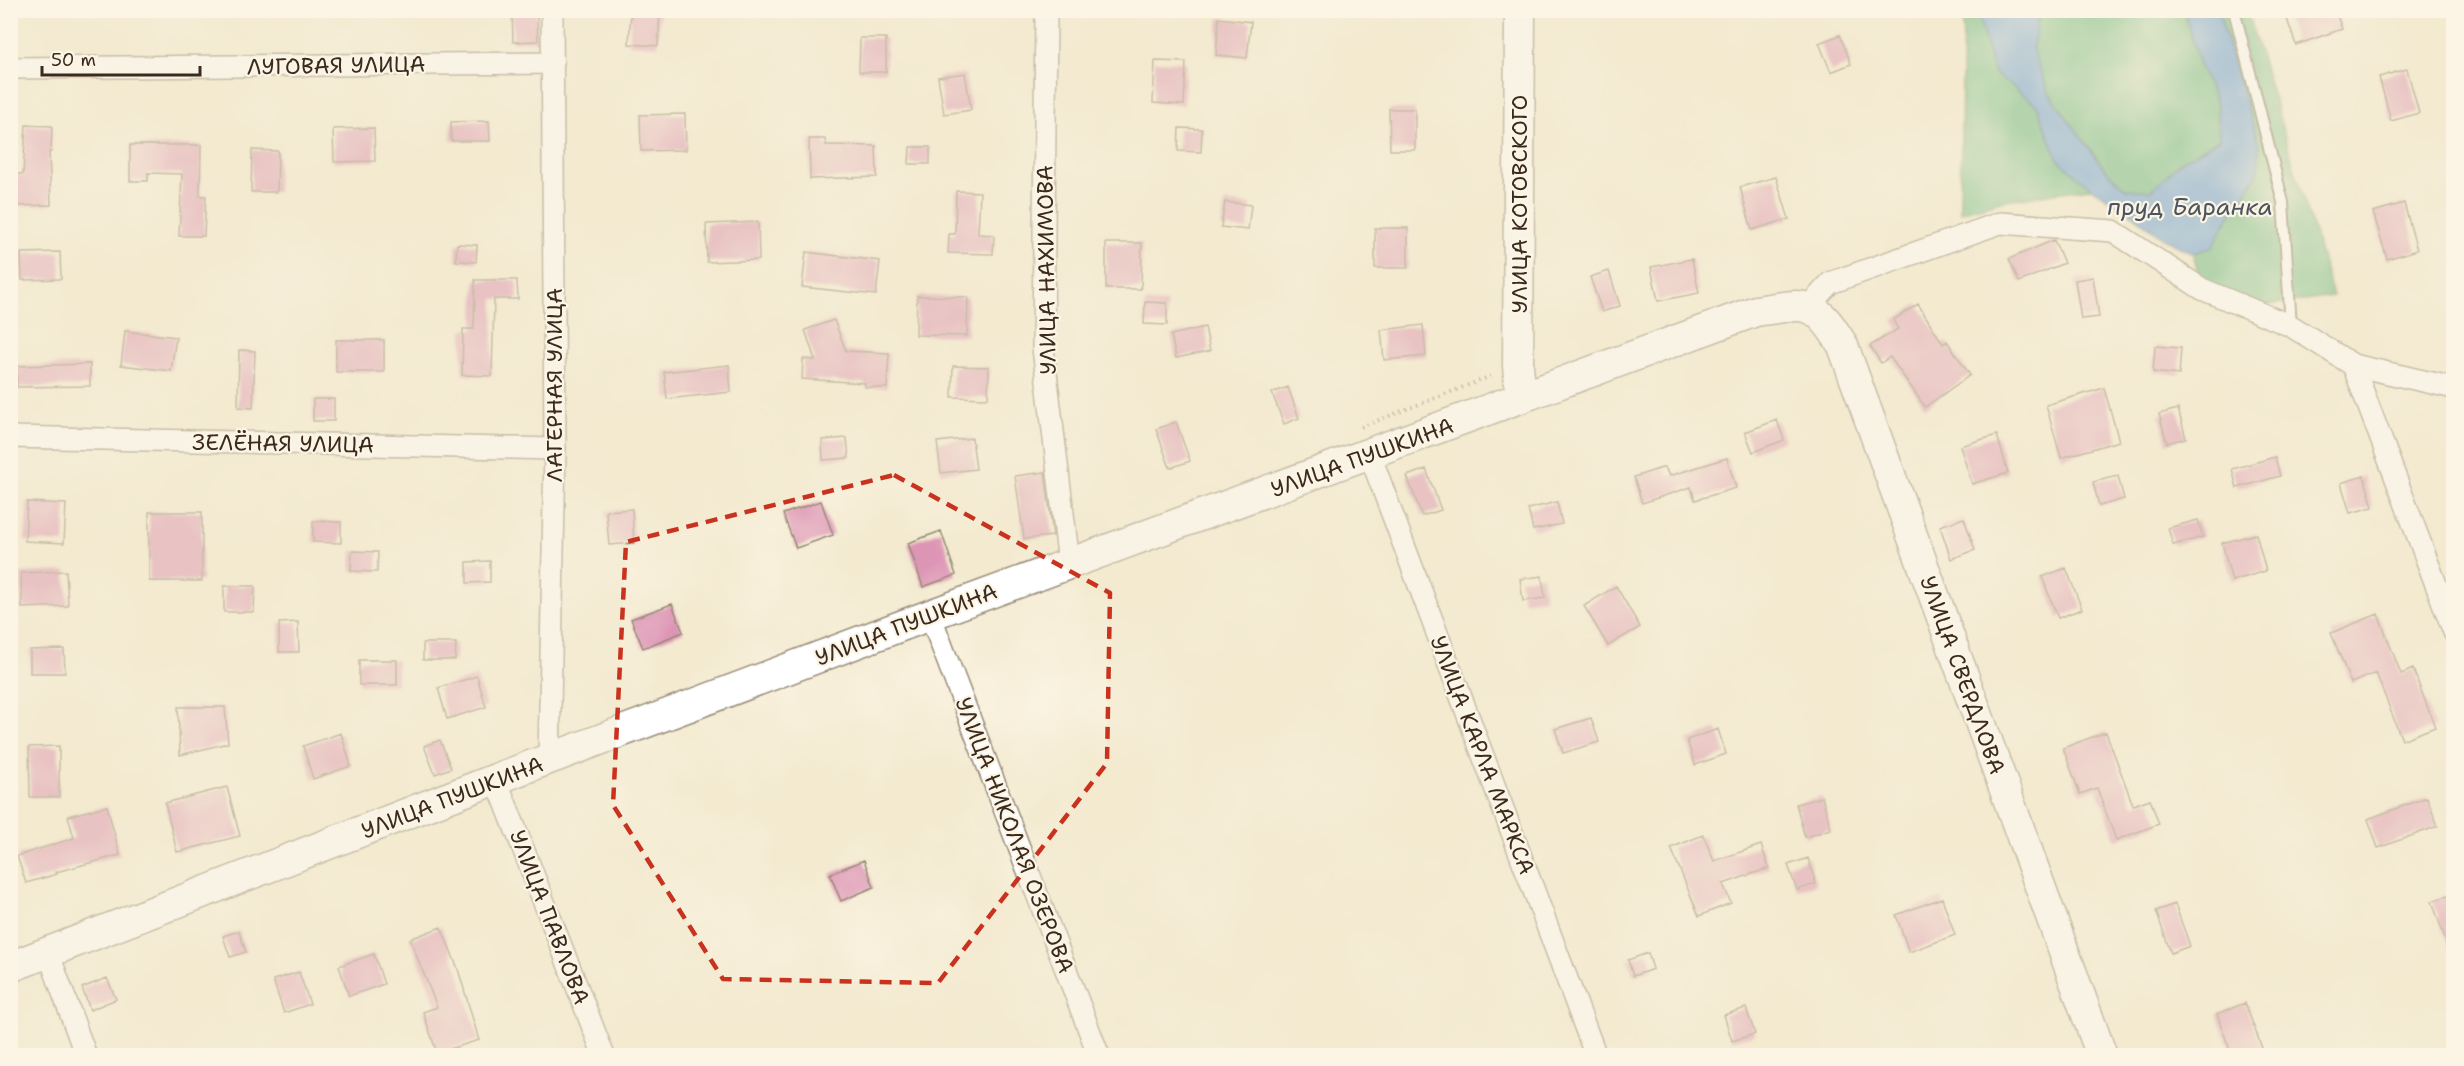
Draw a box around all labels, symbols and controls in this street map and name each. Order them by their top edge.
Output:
scale bar [42,39,200,77]
text: 50 m [51,48,96,72]
street label: ЛУГОВАЯ УЛИЦА [247,49,426,82]
street label: УЛИЦА КОТОВСКОГО [1505,95,1534,313]
street label: УЛИЦА НАХИМОВА [1030,165,1063,375]
water label: пруд Баранка [2107,191,2273,223]
street label: ЛАГЕРНАЯ УЛИЦА [540,288,569,482]
street label: УЛИЦА ПУШКИНА [1267,411,1458,504]
street label: ЗЕЛЁНАЯ УЛИЦА [192,427,374,460]
street label: УЛИЦА СВЕРДЛОВА [1913,572,2012,778]
street label: УЛИЦА ПУШКИНА [811,576,1001,673]
street label: УЛИЦА КАРЛА МАРКСА [1424,632,1542,879]
street label: УЛИЦА НИКОЛАЯ ОЗЕРОВА [948,693,1081,977]
street label: УЛИЦА ПУШКИНА [357,749,547,846]
street label: УЛИЦА ПАВЛОВА [503,826,596,1009]

